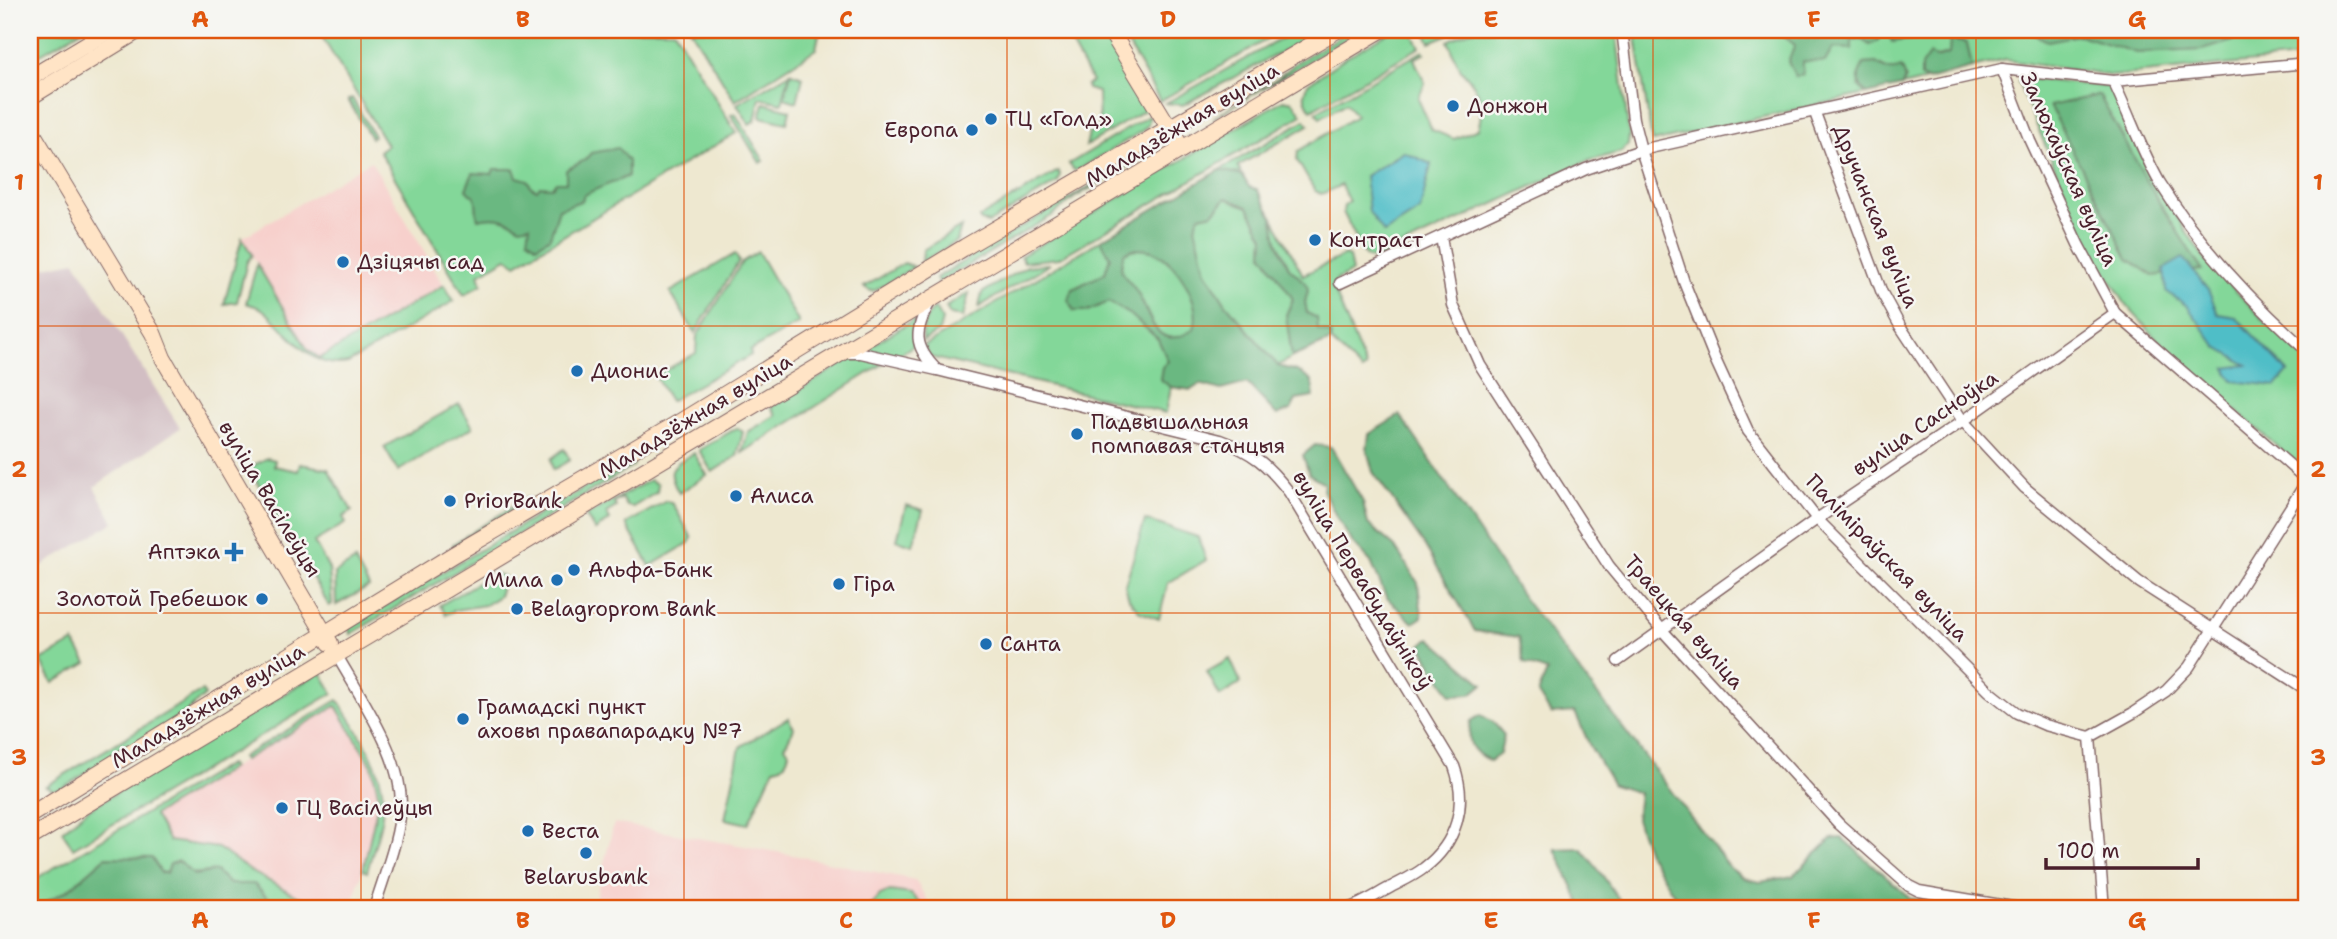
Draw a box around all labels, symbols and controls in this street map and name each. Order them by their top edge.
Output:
text: A [191,4,209,34]
text: B [516,4,530,34]
text: C [839,4,853,34]
text: D [1160,4,1176,34]
text: E [1483,4,1499,34]
text: F [1807,4,1821,34]
text: G [2128,4,2147,34]
street label: Маладзёжная вуліца [1080,56,1284,194]
street label: Залюхаўская вуліца [2014,67,2124,271]
place label: Донжон [1467,92,1548,120]
marker: Донжон [1445,98,1461,114]
place label: ТЦ «Голд» [1005,105,1112,133]
marker: ТЦ «Голд» [983,111,999,127]
place label: Европа [884,116,958,144]
street label: Дручанская вуліца [1826,120,1926,312]
marker: Европа [964,122,980,138]
text: 1 [14,167,24,197]
text: 1 [2313,167,2323,197]
place label: Контраст [1329,226,1423,254]
marker: Контраст [1307,232,1323,248]
place label: Дзіцячы сад [357,248,484,276]
marker: Дзіцячы сад [335,254,351,270]
street label: Маладзёжная вуліца [593,347,797,485]
place label: Дионис [591,357,669,385]
marker: Дионис [569,363,585,379]
street label: вуліца Сасноўка [1847,364,2003,482]
place label: Падвышальная помпавая станцыя [1091,408,1285,460]
street label: вуліца Васілеўцы [212,416,328,582]
marker: Падвышальная помпавая станцыя [1069,426,1085,442]
text: 2 [11,454,27,484]
text: 2 [2310,454,2326,484]
street label: вуліца Первабудаўнікоў [1286,465,1440,695]
street label: Паліміраўская вуліца [1800,468,1974,648]
place label: Алиса [750,482,814,510]
place label: PriorBank [464,487,563,515]
marker: Алиса [728,488,744,504]
marker: PriorBank [442,493,458,509]
place label: Аптэка [148,538,220,566]
marker: Аптэка [226,544,242,560]
street label: Траецкая вуліца [1618,549,1750,695]
place label: Альфа-Банк [588,556,713,584]
marker: Альфа-Банк [566,562,582,578]
place label: Мила [484,566,543,594]
place label: Гіра [853,570,895,598]
marker: Мила [549,572,565,588]
marker: Гіра [831,576,847,592]
place label: Золотой Гребешок [57,585,248,613]
marker: Золотой Гребешок [254,591,270,607]
place label: Belagroprom Bank [531,595,717,623]
marker: Belagroprom Bank [509,601,525,617]
place label: Санта [1000,630,1061,658]
marker: Санта [978,636,994,652]
street label: Маладзёжная вуліца [106,637,310,775]
place label: Грамадскі пункт аховы правапарадку №7 [477,693,742,745]
marker: Грамадскі пункт аховы правапарадку №7 [455,711,471,727]
text: 3 [11,742,27,772]
text: 3 [2310,742,2326,772]
place label: ГЦ Васілеўцы [296,794,433,822]
marker: ГЦ Васілеўцы [274,800,290,816]
place label: Веста [542,817,599,845]
marker: Веста [520,823,536,839]
scale bar [2046,827,2199,871]
text: 100 m [2057,837,2120,865]
marker: Belarusbank [578,845,594,861]
place label: Belarusbank [524,863,648,891]
text: A [191,905,209,935]
text: B [516,905,530,935]
text: C [839,905,853,935]
text: D [1160,905,1176,935]
text: E [1483,905,1499,935]
text: F [1807,905,1821,935]
text: G [2128,905,2147,935]

